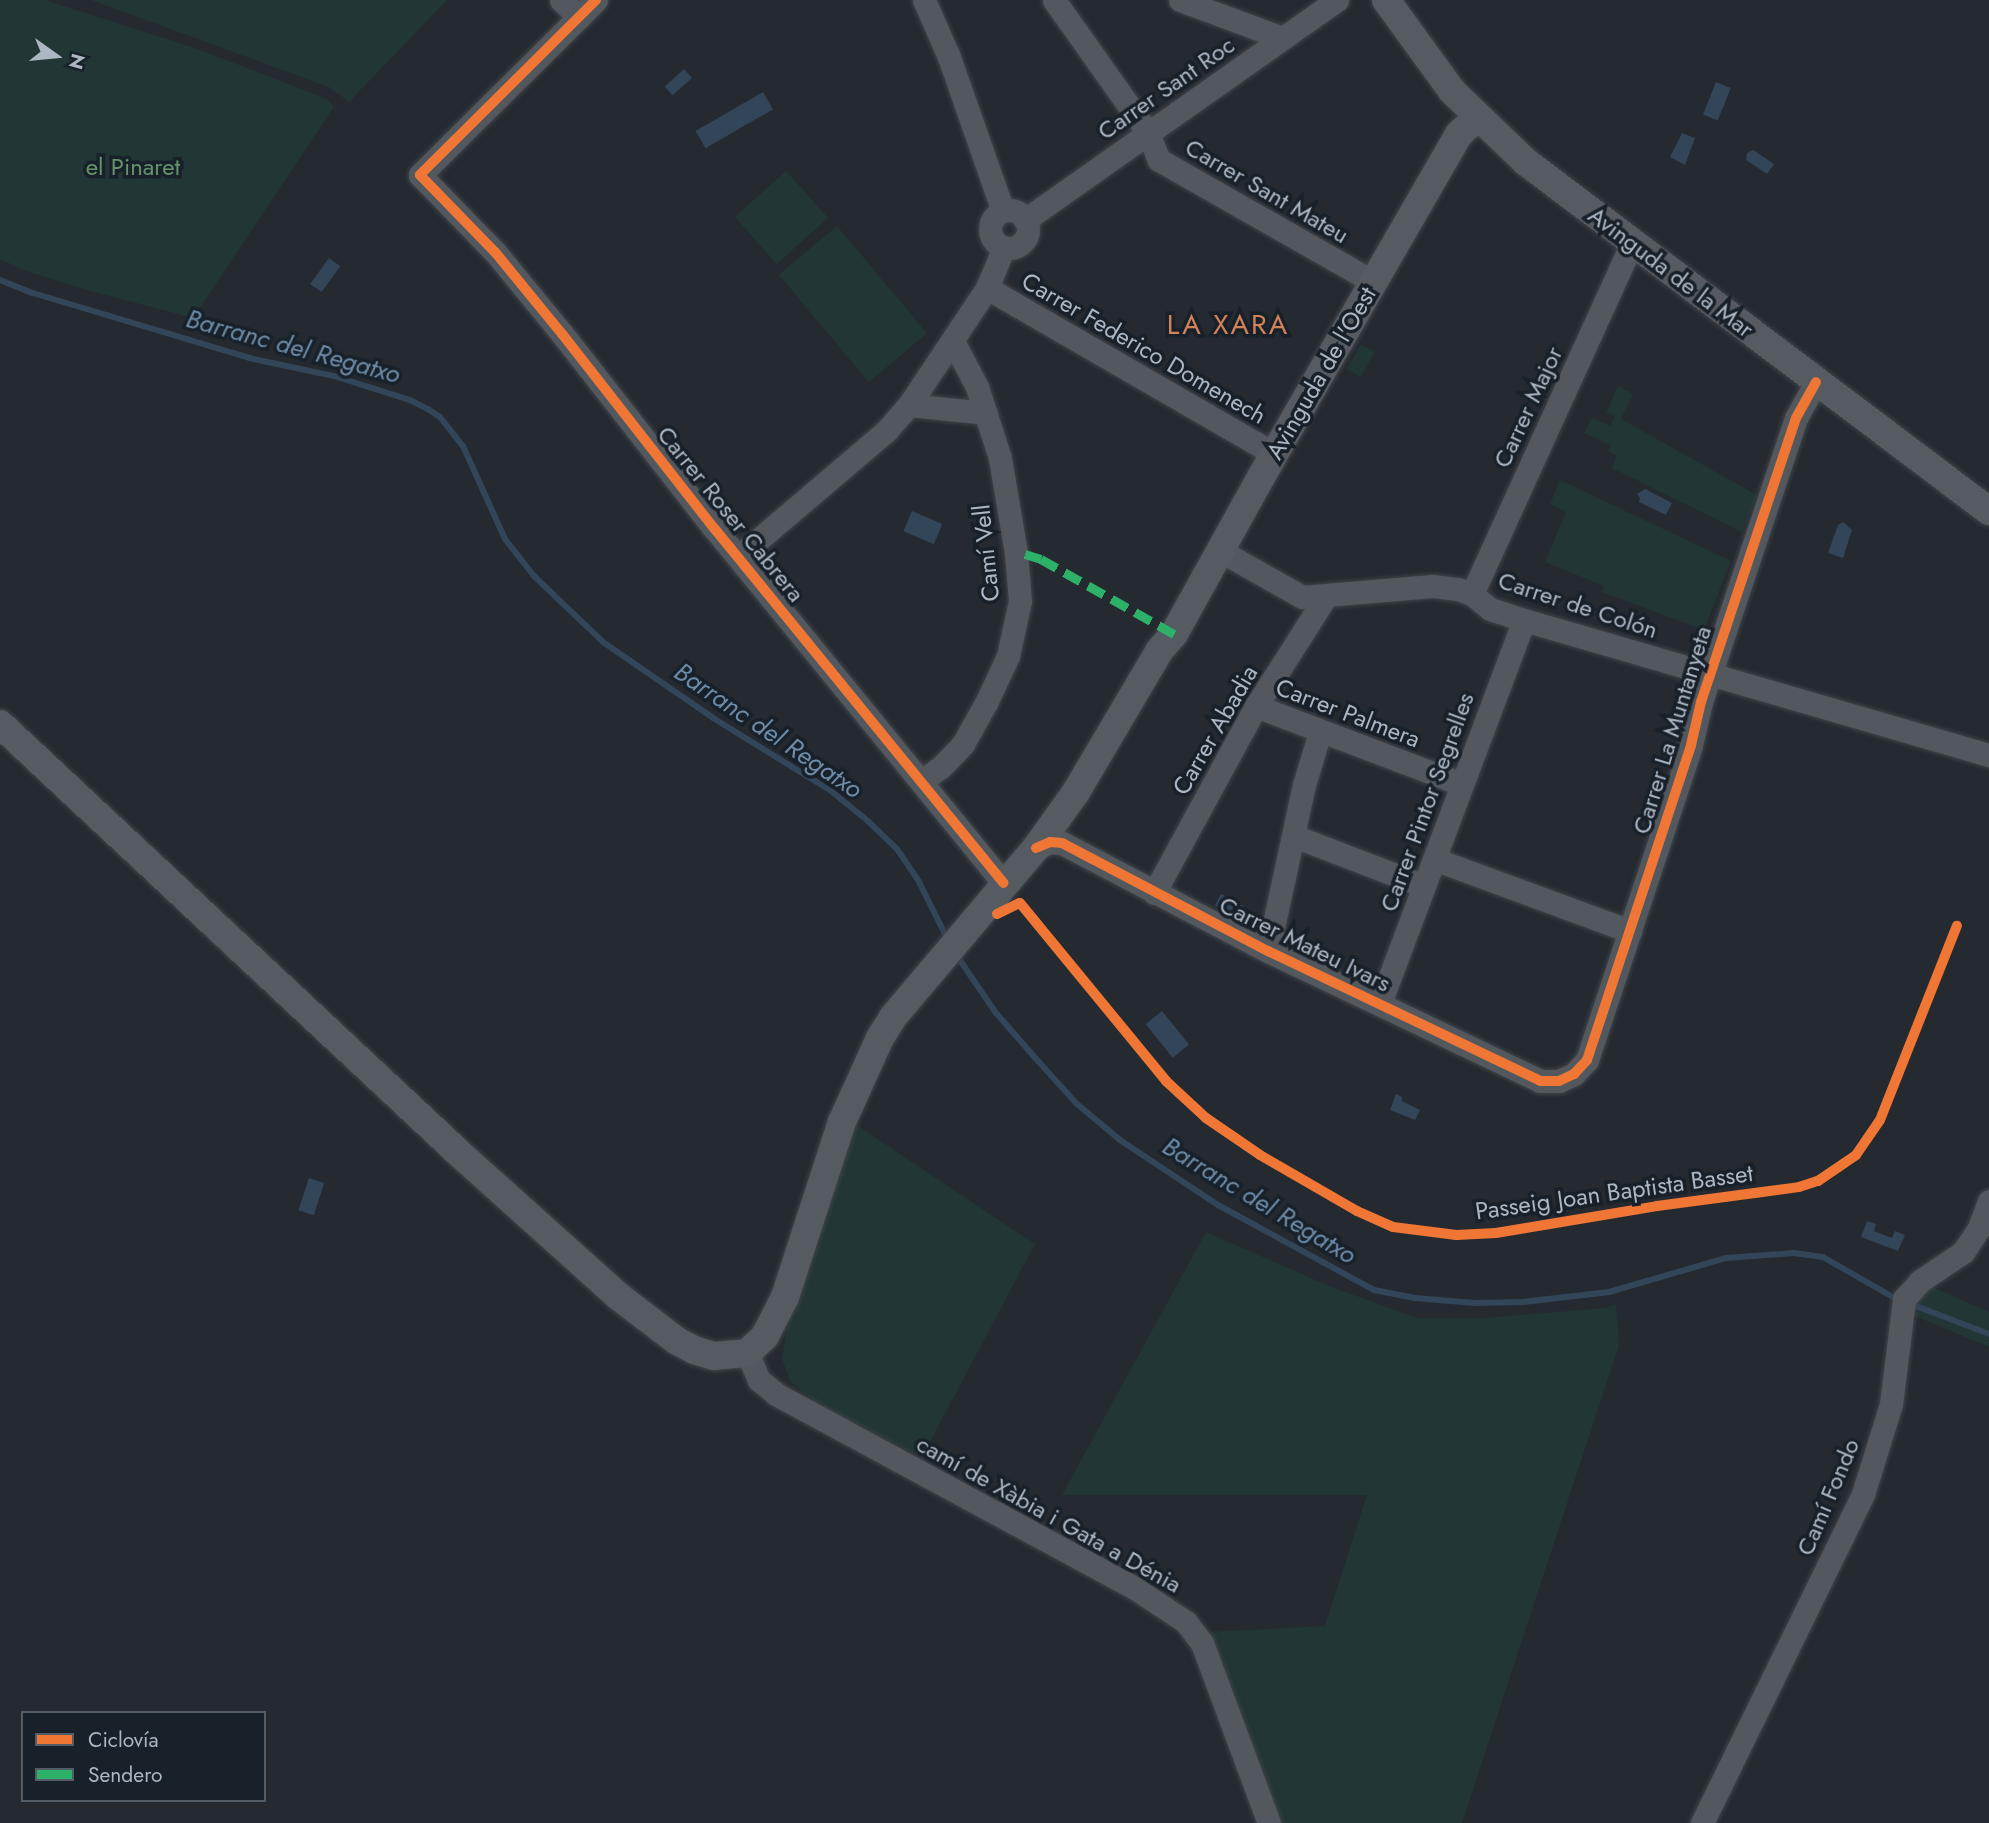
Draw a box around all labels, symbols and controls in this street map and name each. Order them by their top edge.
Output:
north arrow [21,21,91,91]
street label: Carrer Sant Roc [1092,30,1240,146]
text: N [62,51,92,72]
street label: Carrer Sant Mateu [1180,133,1354,249]
park label: el Pinaret [86,153,180,181]
street label: Avinguda de la Mar [1583,200,1759,344]
street label: Carrer Federico Domenech [1017,266,1271,430]
street label: Avinguda de l'Oest [1260,282,1382,464]
water label: Barranc del Regatxo [183,303,403,391]
district label: LA XARA [1168,308,1288,342]
street label: Carrer Major [1487,342,1569,472]
street label: Carrer Roser Cabrera [651,420,811,608]
street label: Camí Vell [967,503,1005,603]
street label: Carrer de Colón [1495,566,1661,644]
street label: Carrer La Muntanyeta [1627,623,1717,837]
water label: Barranc del Regatxo [668,656,868,806]
street label: Carrer Abadia [1166,660,1264,800]
street label: Carrer Palmera [1272,672,1424,754]
street label: Carrer Pintor Segrelles [1374,689,1480,915]
street label: Carrer Mateu Ivars [1215,890,1395,998]
water label: Barranc del Regatxo [1157,1131,1361,1271]
street label: Passeig Joan Baptista Basset [1473,1158,1755,1226]
street label: camí de Xàbia i Gata a Dénia [912,1429,1186,1599]
street label: Camí Fondo [1791,1434,1865,1560]
legend [21,1711,266,1802]
text: Ciclovía [88,1725,159,1755]
text: Sendero [88,1760,163,1790]

